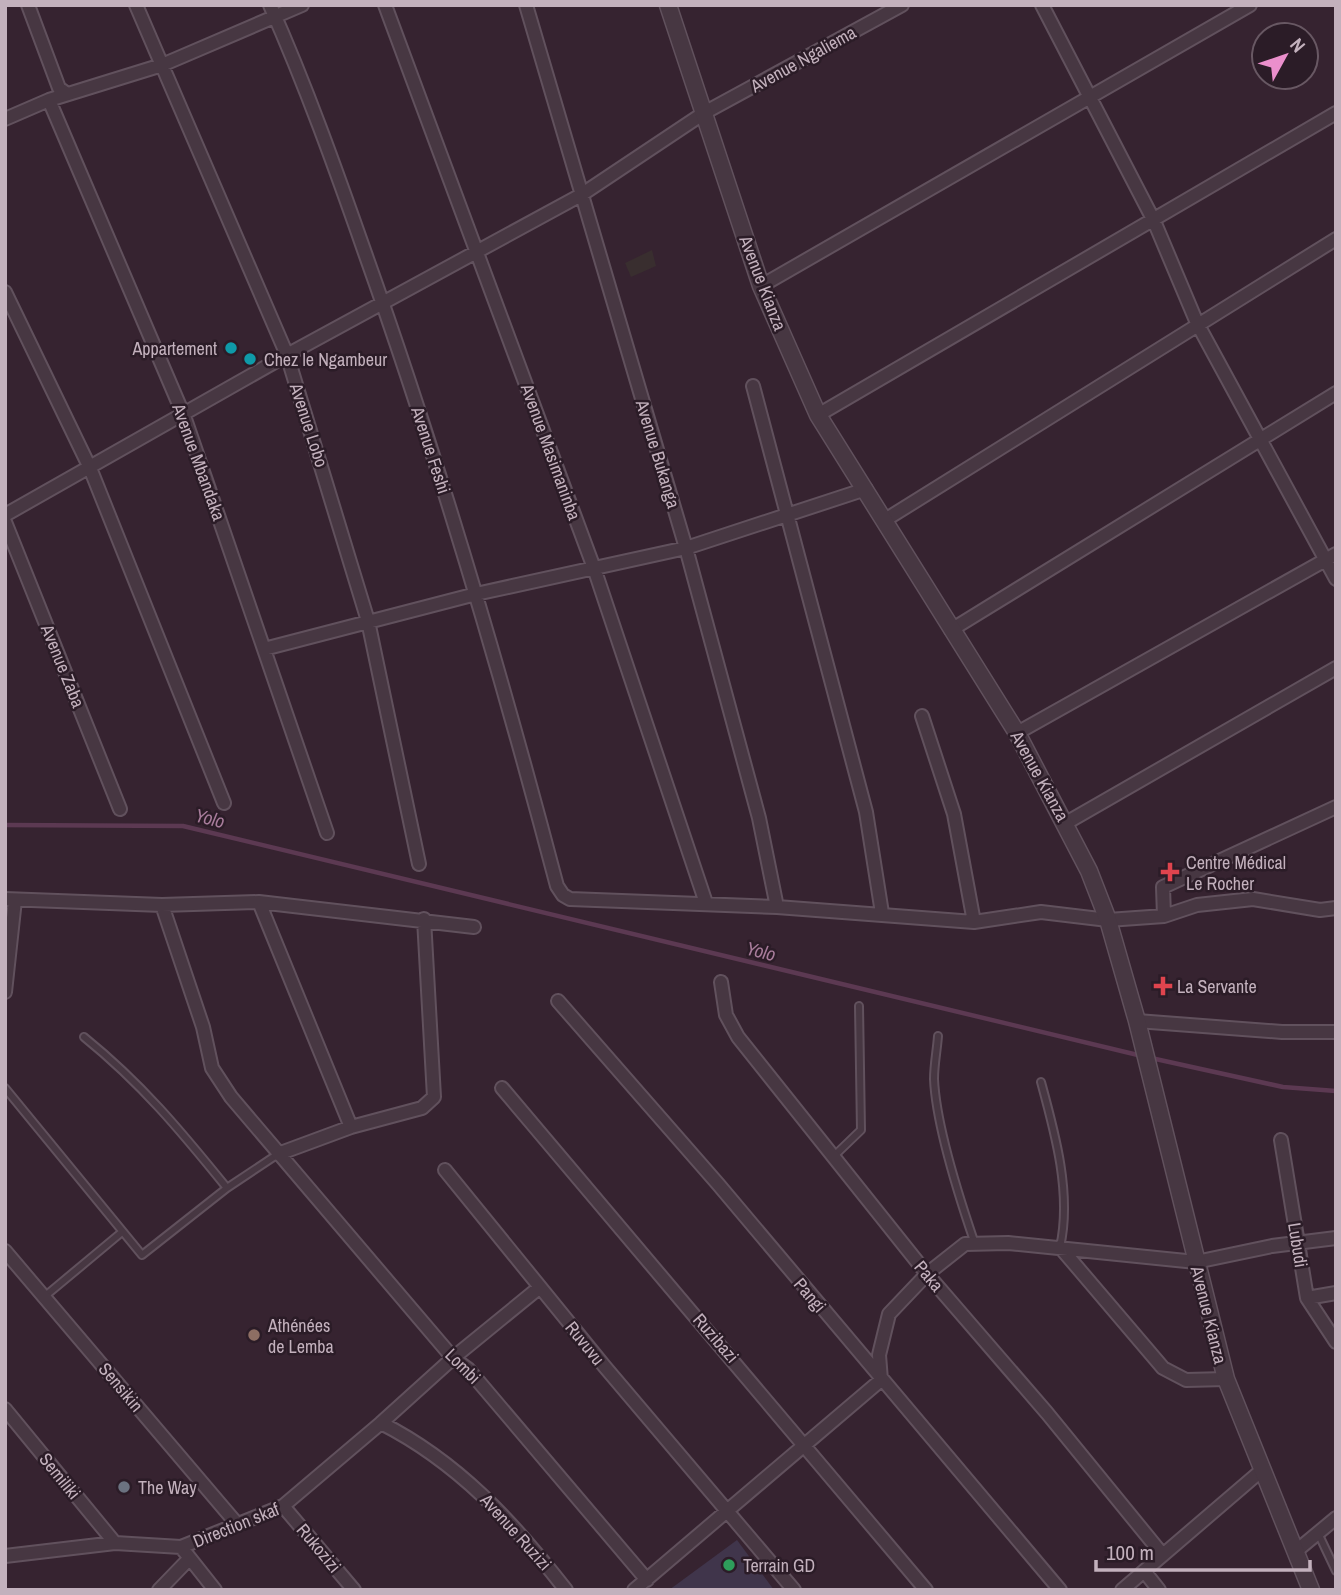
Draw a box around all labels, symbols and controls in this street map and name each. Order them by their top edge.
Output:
street label: Avenue Ngaliema [745,20,860,99]
north arrow [1250,21,1320,91]
text: N [1284,32,1312,58]
street label: Avenue Kianza [733,231,793,334]
place label: Appartement [131,336,217,361]
marker: Appartement [223,340,239,356]
place label: Chez le Ngambeur [264,347,387,372]
marker: Chez le Ngambeur [242,351,258,367]
street label: Avenue Lobo [283,379,334,470]
street label: Avenue Masimaninba [514,379,587,524]
street label: Avenue Bukanga [629,396,686,511]
street label: Avenue Mbandaka [166,399,232,524]
street label: Avenue Feshi [405,402,457,497]
street label: Avenue Zaba [35,620,91,711]
street label: Avenue Kianza [1004,725,1075,826]
water label: Yolo [193,802,228,834]
place label: Centre Médical Le Rocher [1186,850,1286,896]
marker: Centre Médical Le Rocher [1160,862,1180,882]
water label: Yolo [744,935,779,967]
place label: La Servante [1177,974,1257,999]
marker: La Servante [1155,978,1171,994]
street label: Lubudi [1282,1221,1314,1269]
street label: Paka [909,1255,949,1297]
street label: Avenue Kianza [1185,1263,1233,1366]
street label: Pangi [788,1272,832,1318]
street label: Ruzibazi [687,1308,745,1368]
place label: Athénées de Lemba [267,1313,334,1359]
street label: Ruvuvu [560,1316,610,1370]
marker: Athénées de Lemba [246,1327,262,1343]
street label: Lombi [440,1343,486,1389]
street label: Sensikin [93,1357,149,1417]
street label: Semiliki [34,1447,86,1505]
place label: The Way [138,1475,197,1500]
marker: The Way [116,1479,132,1495]
street label: Avenue Ruzizi [474,1487,557,1576]
street label: Direction skaf [189,1496,284,1554]
street label: Rukozizi [291,1518,347,1578]
scale bar [1096,1528,1310,1572]
text: 100 m [1106,1538,1154,1567]
place label: Terrain GD [743,1553,815,1578]
marker: Terrain GD [721,1557,737,1573]

